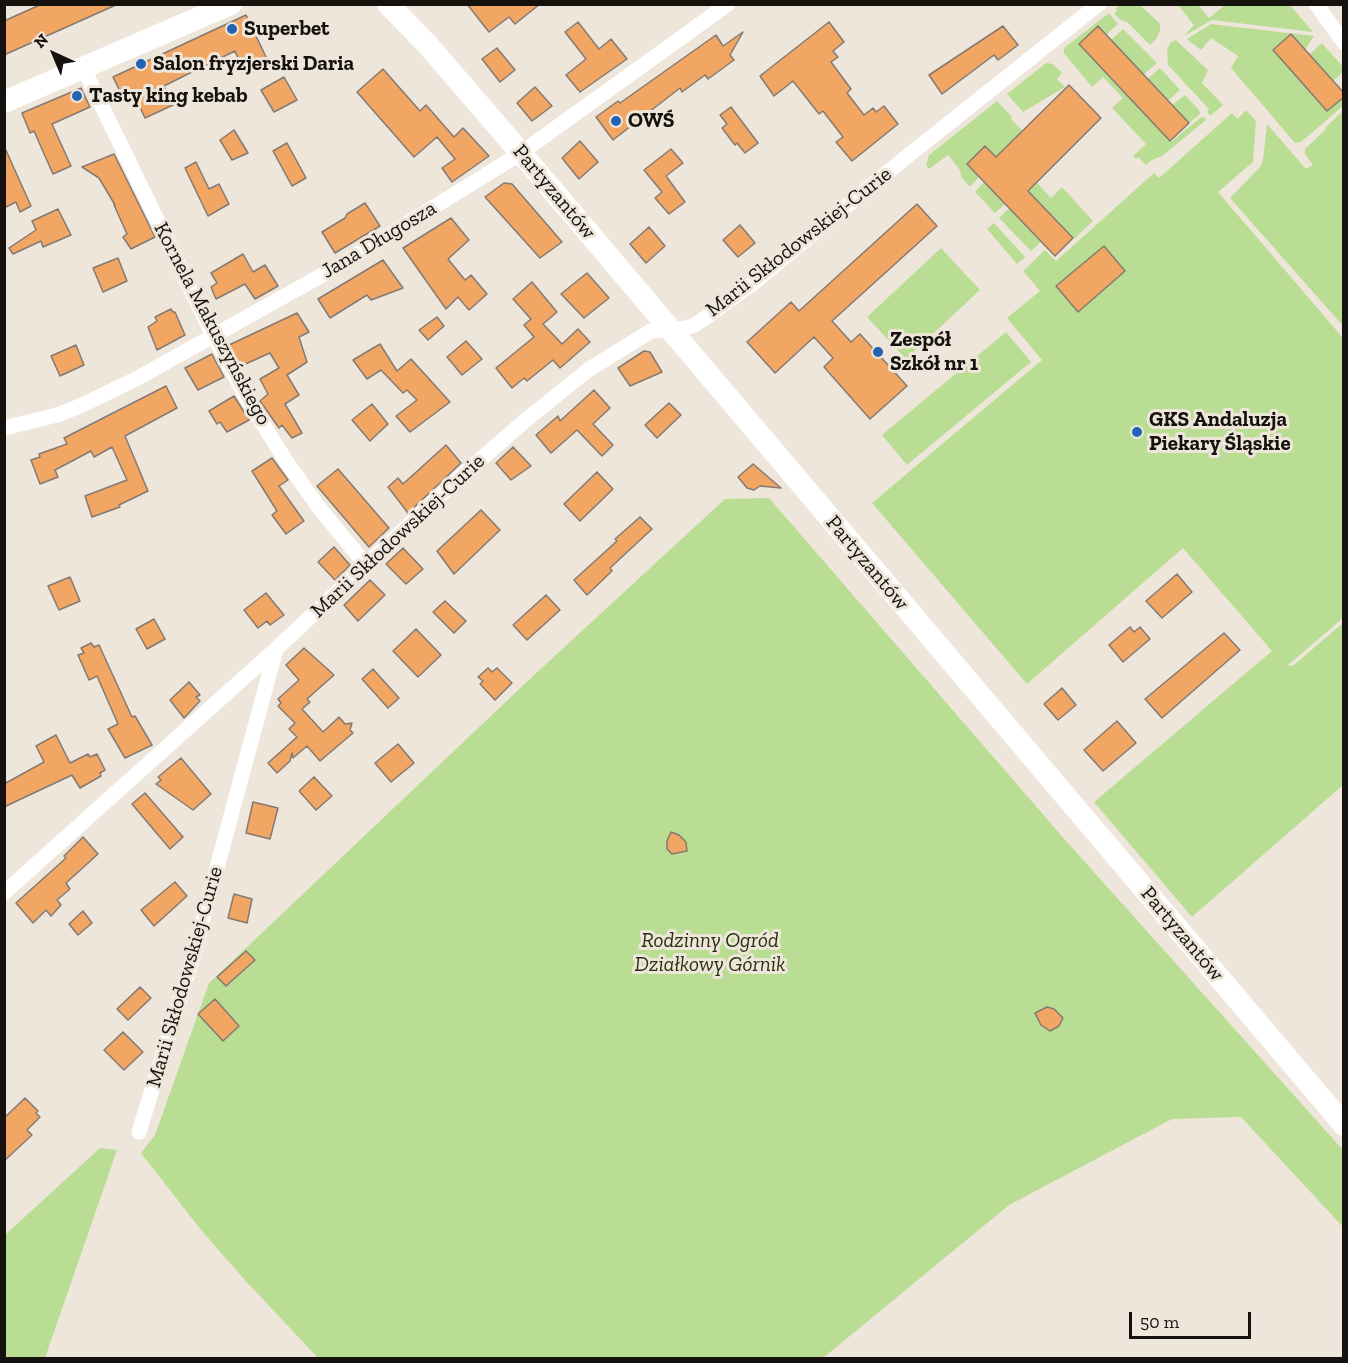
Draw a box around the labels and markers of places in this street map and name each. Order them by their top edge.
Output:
place label: Superbet [244,16,329,42]
marker: Superbet [225,22,239,36]
place label: Salon fryzjerski Daria [153,51,354,77]
marker: Salon fryzjerski Daria [134,57,148,71]
place label: Tasty king kebab [89,83,248,109]
marker: Tasty king kebab [70,89,84,103]
place label: OWŚ [628,108,674,134]
marker: OWŚ [609,114,623,128]
place label: Zespół Szkół nr 1 [890,327,978,377]
marker: Zespół Szkół nr 1 [871,345,885,359]
place label: GKS Andaluzja Piekary Śląskie [1149,407,1291,457]
marker: GKS Andaluzja Piekary Śląskie [1130,425,1144,439]

